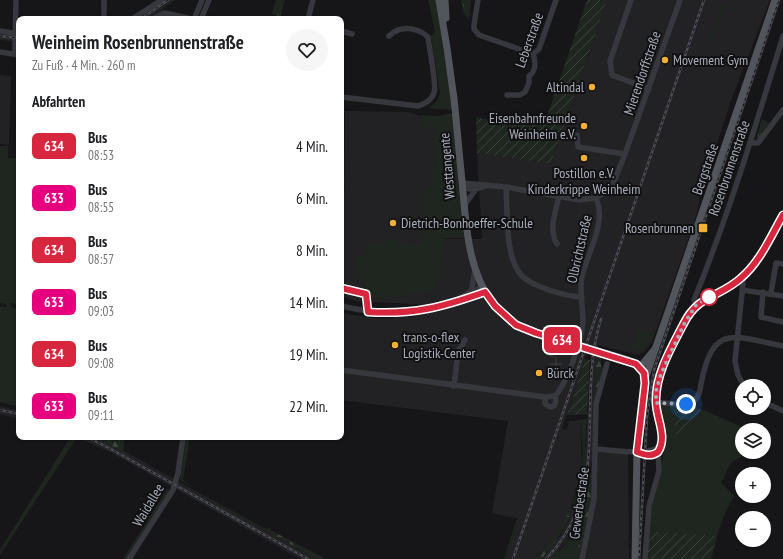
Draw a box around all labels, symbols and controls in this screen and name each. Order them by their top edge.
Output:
street label: Leberstraße [511,10,547,70]
button: heart [286,29,328,71]
street label: Mierendorffstraße [619,29,665,117]
text: Weinheim Rosenbrunnenstraße [32,30,244,54]
place label: Movement Gym [673,51,748,69]
marker: Movement Gym [660,55,670,65]
text: Zu Fuß · 4 Min. · 260 m [32,57,135,74]
place label: Altindal [546,78,585,96]
marker: Altindal [587,82,597,92]
text: Abfahrten [32,92,85,111]
place label: Eisenbahnfreunde Weinheim e.V. [489,109,576,143]
street label: Rosenbrunnenstraße [704,118,754,218]
marker: Eisenbahnfreunde Weinheim e.V. [579,121,589,131]
text: Bus [88,128,107,147]
street label: Westtangente [435,132,459,200]
text: 634 [44,137,64,155]
text: 4 Min. [296,137,328,156]
street label: Bergstraße [688,141,722,197]
text: 08:53 [88,147,114,164]
marker: Postillon e.V. Kinderkrippe Weinheim [579,153,589,163]
place label: Postillon e.V. Kinderkrippe Weinheim [528,164,640,198]
text: Bus [88,180,107,199]
text: 633 [44,189,64,207]
text: 6 Min. [296,189,328,208]
text: 08:55 [88,199,114,216]
street label: Olbrichtstraße [562,213,596,285]
place label: Dietrich-Bonhoeffer-Schule [401,214,533,232]
marker: Dietrich-Bonhoeffer-Schule [388,218,398,228]
place label: Rosenbrunnen [625,219,694,237]
marker: Rosenbrunnen [697,222,709,234]
text: Bus [88,232,107,251]
text: 634 [44,241,64,259]
text: 8 Min. [296,241,328,260]
text: 08:57 [88,251,114,268]
text: Bus [88,284,107,303]
unlabelled marker [700,288,718,306]
text: 633 [44,293,64,311]
text: 14 Min. [289,293,328,312]
text: 09:03 [88,303,114,320]
line badge: 634 [539,327,585,353]
place label: trans-o-flex Logistik-Center [403,328,475,362]
text: 634 [552,331,572,349]
text: Bus [88,336,107,355]
marker: trans-o-flex Logistik-Center [390,340,400,350]
text: 634 [44,345,64,363]
text: 19 Min. [289,345,328,364]
text: 09:08 [88,355,114,372]
place label: Bürck [547,364,574,382]
marker: Bürck [534,368,544,378]
map controls [735,379,771,547]
button: locate [735,379,771,415]
text: Bus [88,388,107,407]
your location [676,394,696,414]
text: 633 [44,397,64,415]
text: 22 Min. [289,397,328,416]
text: 09:11 [88,407,114,424]
button: layers [735,423,771,459]
street label: Gewerbestraße [565,465,593,540]
button: + [735,467,771,503]
street label: Waidallee [128,480,168,530]
button: − [735,511,771,547]

